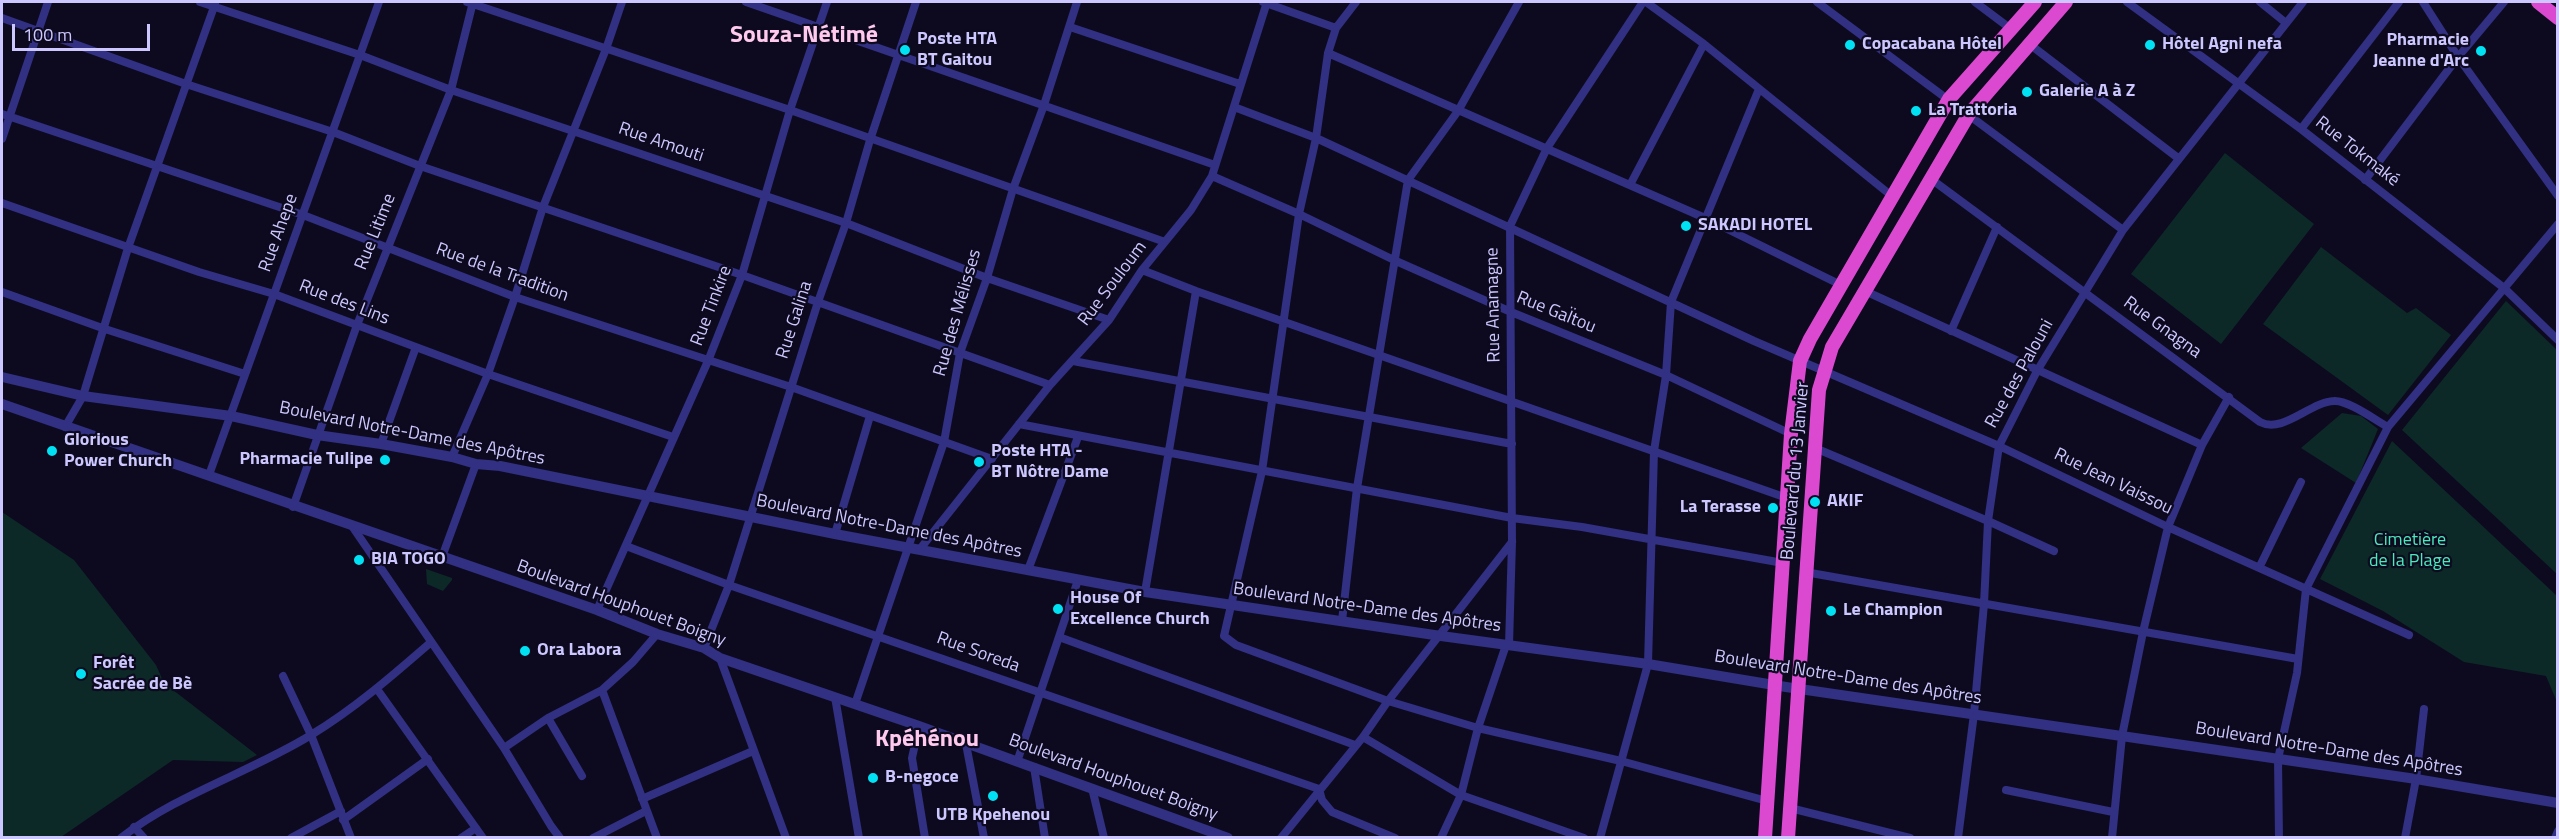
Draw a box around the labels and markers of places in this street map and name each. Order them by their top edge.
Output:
place label: Poste HTA BT Gaitou [917,29,997,72]
place label: Pharmacie Jeanne d'Arc [2373,30,2469,72]
place label: Copacabana Hôtel [1862,34,2002,56]
place label: Hôtel Agni nefa [2162,34,2282,56]
marker: Copacabana Hôtel [1843,38,1857,52]
marker: Hôtel Agni nefa [2143,38,2157,52]
marker: Poste HTA BT Gaitou [898,43,912,57]
marker: Pharmacie Jeanne d'Arc [2474,44,2488,58]
place label: Galerie A à Z [2039,81,2135,103]
marker: Galerie A à Z [2020,85,2034,99]
place label: La Trattoria [1928,100,2017,122]
marker: La Trattoria [1909,104,1923,118]
place label: SAKADI HOTEL [1698,215,1812,237]
marker: SAKADI HOTEL [1679,219,1693,233]
place label: Glorious Power Church [64,430,172,472]
place label: Poste HTA - BT Nôtre Dame [991,441,1109,484]
marker: Glorious Power Church [45,444,59,458]
place label: Pharmacie Tulipe [240,449,373,471]
marker: Pharmacie Tulipe [378,453,392,467]
marker: Poste HTA - BT Nôtre Dame [972,455,986,469]
place label: AKIF [1827,491,1863,513]
marker: AKIF [1808,495,1822,509]
place label: La Terasse [1680,497,1761,519]
marker: La Terasse [1766,501,1780,515]
place label: BIA TOGO [371,549,446,571]
marker: BIA TOGO [352,553,366,567]
place label: House Of Excellence Church [1070,588,1210,630]
place label: Le Champion [1843,600,1943,622]
marker: House Of Excellence Church [1051,602,1065,616]
marker: Le Champion [1824,604,1838,618]
place label: Ora Labora [537,640,622,662]
marker: Ora Labora [518,644,532,658]
place label: Forêt Sacrée de Bè [93,653,192,696]
marker: Forêt Sacrée de Bè [74,667,88,681]
place label: B-negoce [885,767,959,789]
marker: B-negoce [866,771,880,785]
marker: UTB Kpehenou [986,789,1000,803]
place label: UTB Kpehenou [936,805,1050,827]

